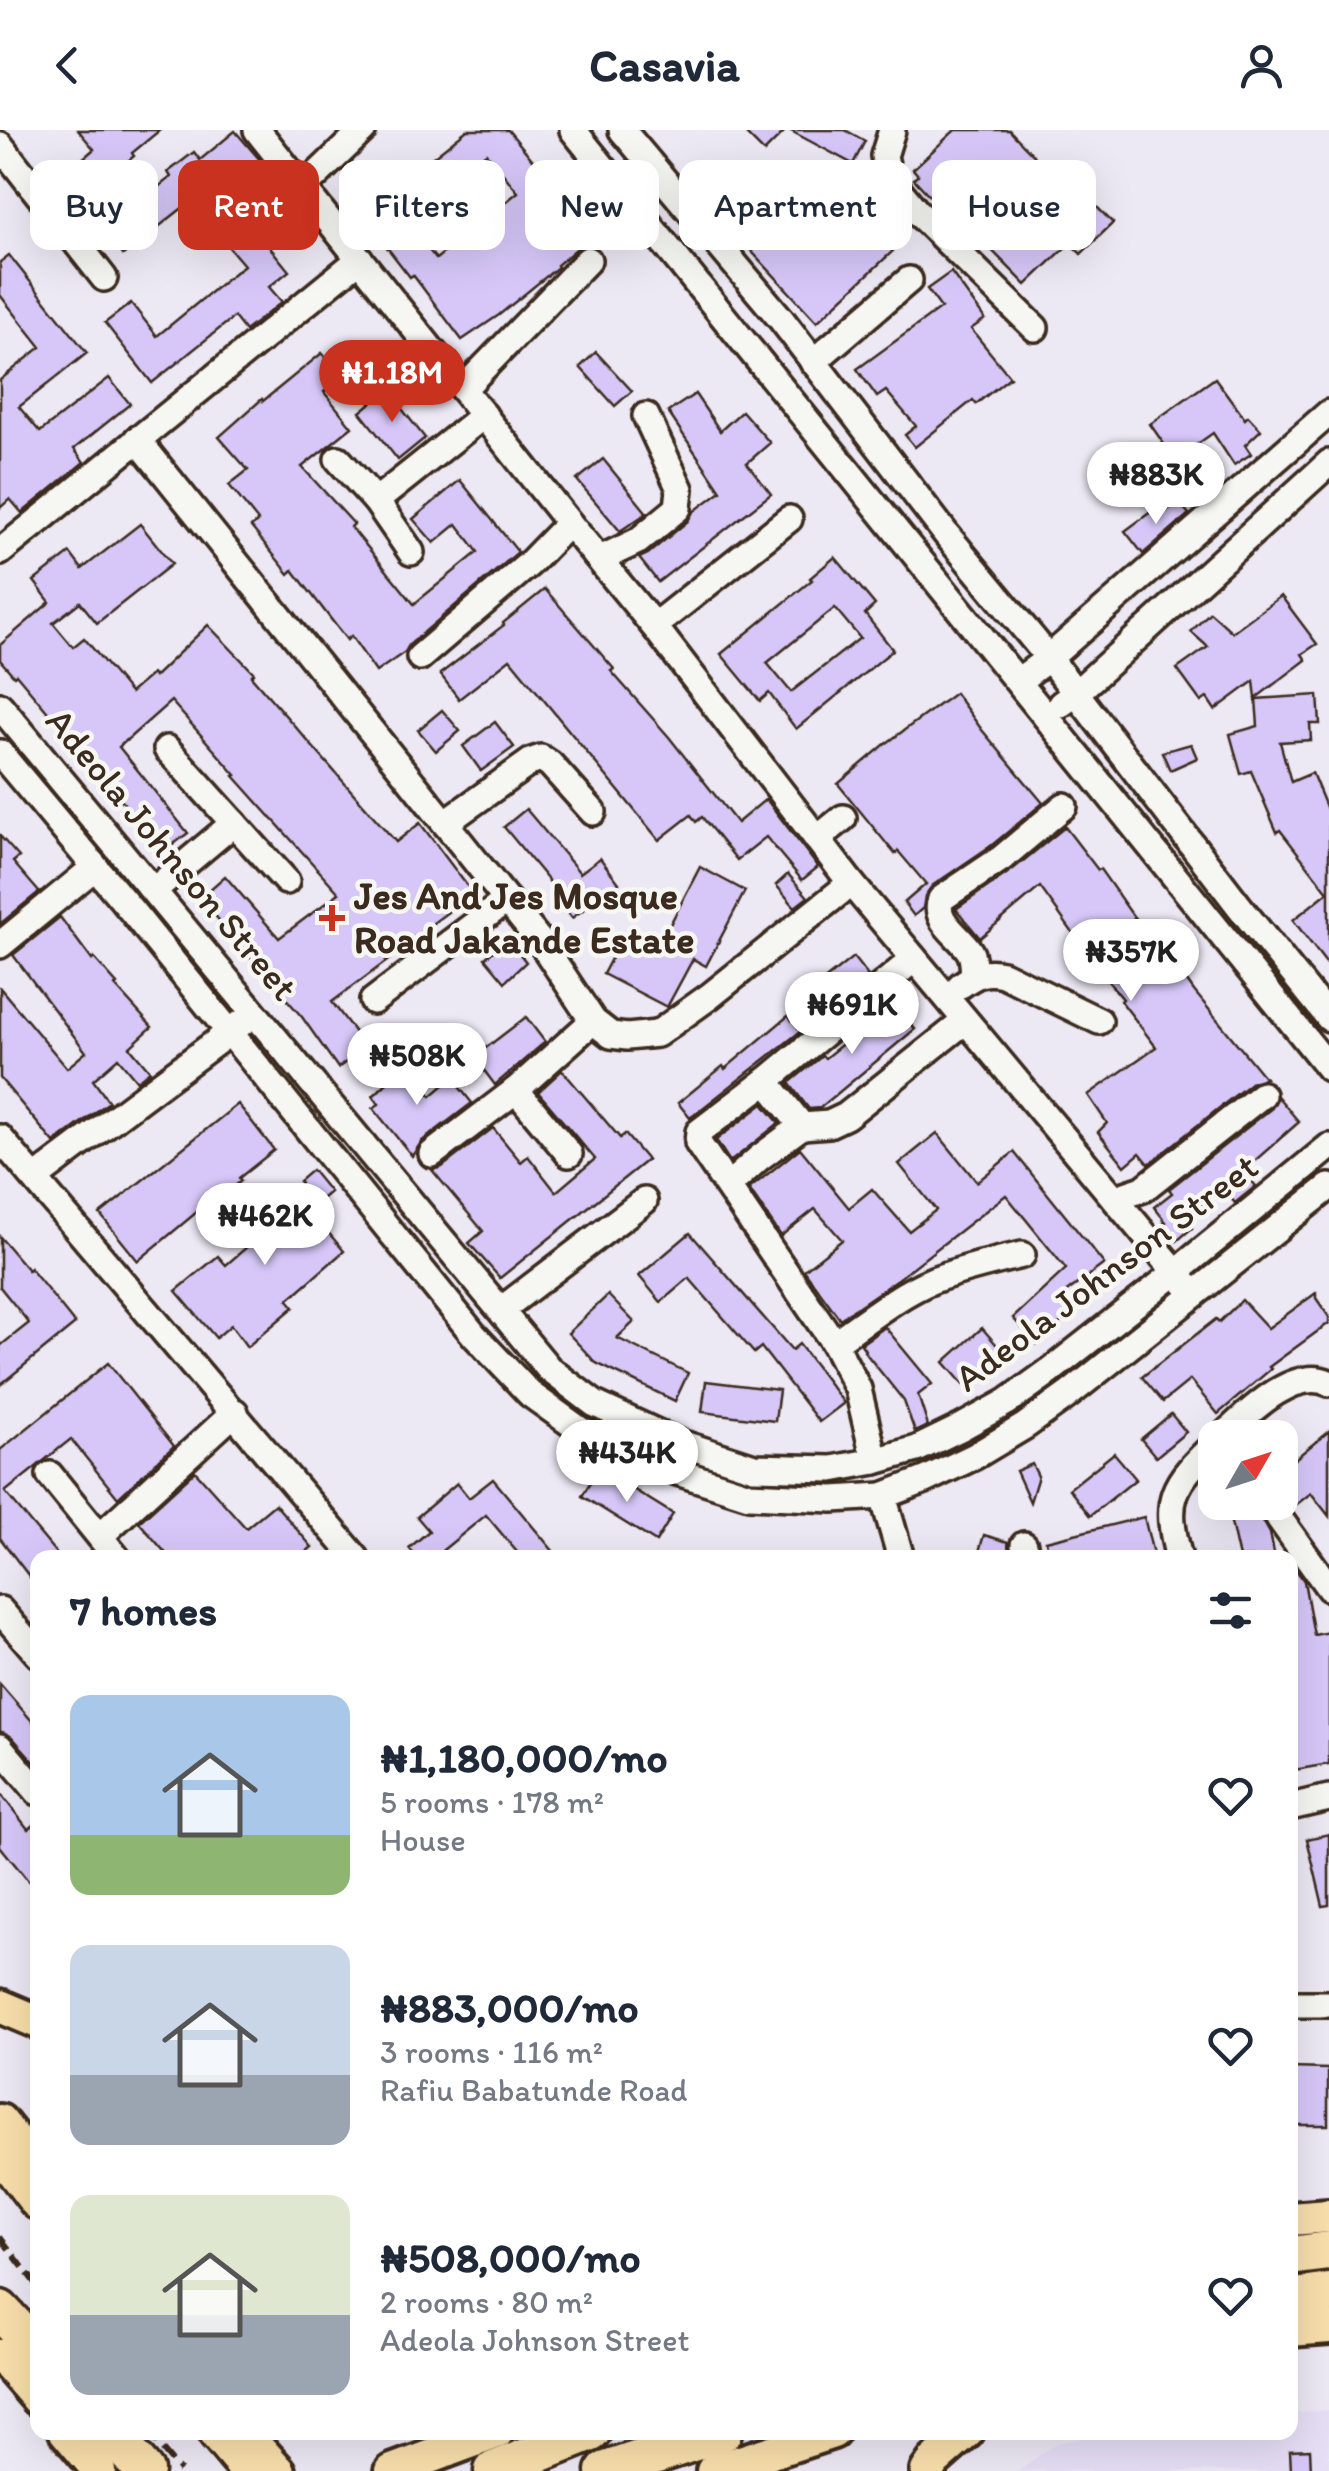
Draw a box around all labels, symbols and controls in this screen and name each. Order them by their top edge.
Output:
icon: back [40,38,95,93]
text: Casavia [589,38,740,92]
icon: person [1234,38,1289,93]
chip: Buy [30,160,158,250]
chip: Rent [178,160,319,250]
chip: Filters [339,160,505,250]
chip: New [525,160,659,250]
chip: Apartment [679,160,912,250]
chip: House [932,160,1096,250]
pin: ₦1.18M [311,340,473,425]
text: ₦1.18M [341,353,443,391]
pin: ₦883K [1086,442,1226,527]
text: ₦883K [1109,455,1203,493]
street label: Adeola Johnson Street [36,698,308,1010]
place label: Jes And Jes Mosque Road Jakande Estate [353,873,694,963]
marker: Jes And Jes Mosque Road Jakande Estate [319,905,345,931]
pin: ₦357K [1061,919,1201,1004]
text: ₦357K [1085,932,1177,970]
pin: ₦691K [782,972,922,1057]
text: ₦691K [807,985,897,1023]
pin: ₦508K [347,1023,487,1108]
text: ₦508K [369,1036,465,1074]
street label: Adeola Johnson Street [945,1143,1267,1401]
pin: ₦462K [195,1183,335,1268]
text: ₦462K [218,1196,312,1234]
pin: ₦434K [557,1420,697,1505]
north arrow [1198,1420,1298,1520]
map controls [1198,1420,1298,1520]
text: ₦434K [578,1433,676,1471]
icon: filters [1203,1583,1258,1638]
text: 7 homes [70,1585,217,1636]
text: ₦1,180,000/mo [380,1732,668,1783]
icon: home [150,1735,270,1855]
icon: heart [1203,1768,1258,1823]
text: 5 rooms · 178 m² [380,1783,604,1821]
text: House [380,1821,466,1859]
text: ₦883,000/mo [380,1982,639,2033]
icon: home [150,1985,270,2105]
icon: heart [1203,2018,1258,2073]
text: 3 rooms · 116 m² [380,2033,603,2071]
text: Rafiu Babatunde Road [380,2071,687,2109]
text: ₦508,000/mo [380,2232,641,2283]
icon: home [150,2235,270,2355]
icon: heart [1203,2268,1258,2323]
text: 2 rooms · 80 m² [380,2283,593,2321]
text: Adeola Johnson Street [380,2321,690,2359]

